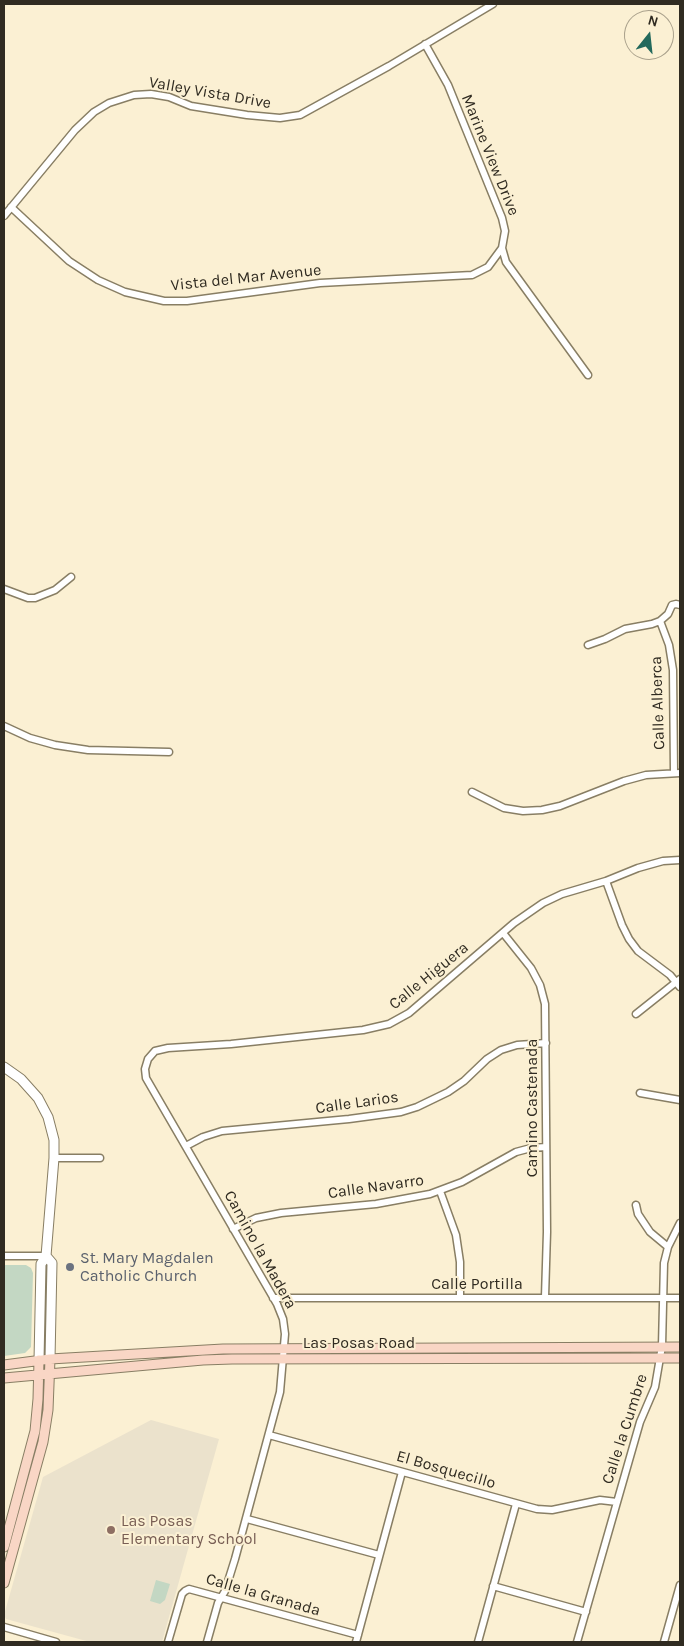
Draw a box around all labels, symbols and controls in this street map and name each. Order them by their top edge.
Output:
north arrow [624,10,674,60]
text: N [646,12,660,31]
street label: Valley Vista Drive [147,73,273,113]
street label: Marine View Drive [457,91,523,219]
street label: Vista del Mar Avenue [170,261,322,295]
street label: Calle Alberca [647,656,669,750]
street label: Calle Higuera [385,938,473,1014]
street label: Camino Castenada [522,1039,542,1177]
street label: Calle Larios [314,1088,400,1118]
street label: Calle Navarro [327,1171,425,1203]
street label: Camino la Madera [220,1187,300,1313]
place label: St. Mary Magdalen Catholic Church [80,1248,214,1286]
marker: St. Mary Magdalen Catholic Church [64,1261,76,1273]
street label: Calle Portilla [431,1274,523,1294]
street label: Las Posas Road [303,1333,415,1353]
street label: Calle la Cumbre [598,1372,652,1486]
street label: El Bosquecillo [394,1447,498,1493]
place label: Las Posas Elementary School [121,1511,257,1549]
marker: Las Posas Elementary School [105,1524,117,1536]
street label: Calle la Granada [203,1569,323,1621]

